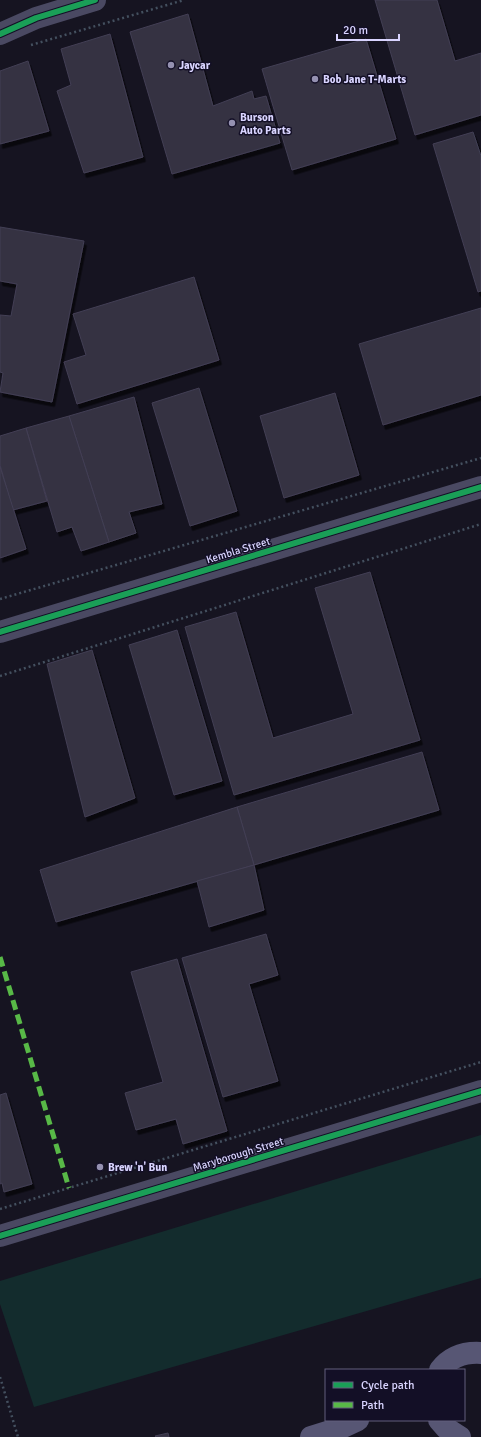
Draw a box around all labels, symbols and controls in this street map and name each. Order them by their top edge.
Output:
scale bar [337,16,399,42]
text: 20 m [343,23,368,38]
place label: Jaycar [179,59,211,72]
marker: Jaycar [166,60,176,70]
place label: Bob Jane T-Marts [323,73,406,86]
marker: Bob Jane T-Marts [310,74,320,84]
place label: Burson Auto Parts [240,111,291,137]
marker: Burson Auto Parts [227,118,237,128]
street label: Kembla Street [205,535,272,566]
street label: Maryborough Street [191,1134,285,1174]
place label: Brew 'n' Bun [108,1161,167,1174]
marker: Brew 'n' Bun [95,1162,105,1172]
legend [325,1369,465,1421]
text: Cycle path [361,1378,414,1393]
text: Path [361,1398,384,1413]

